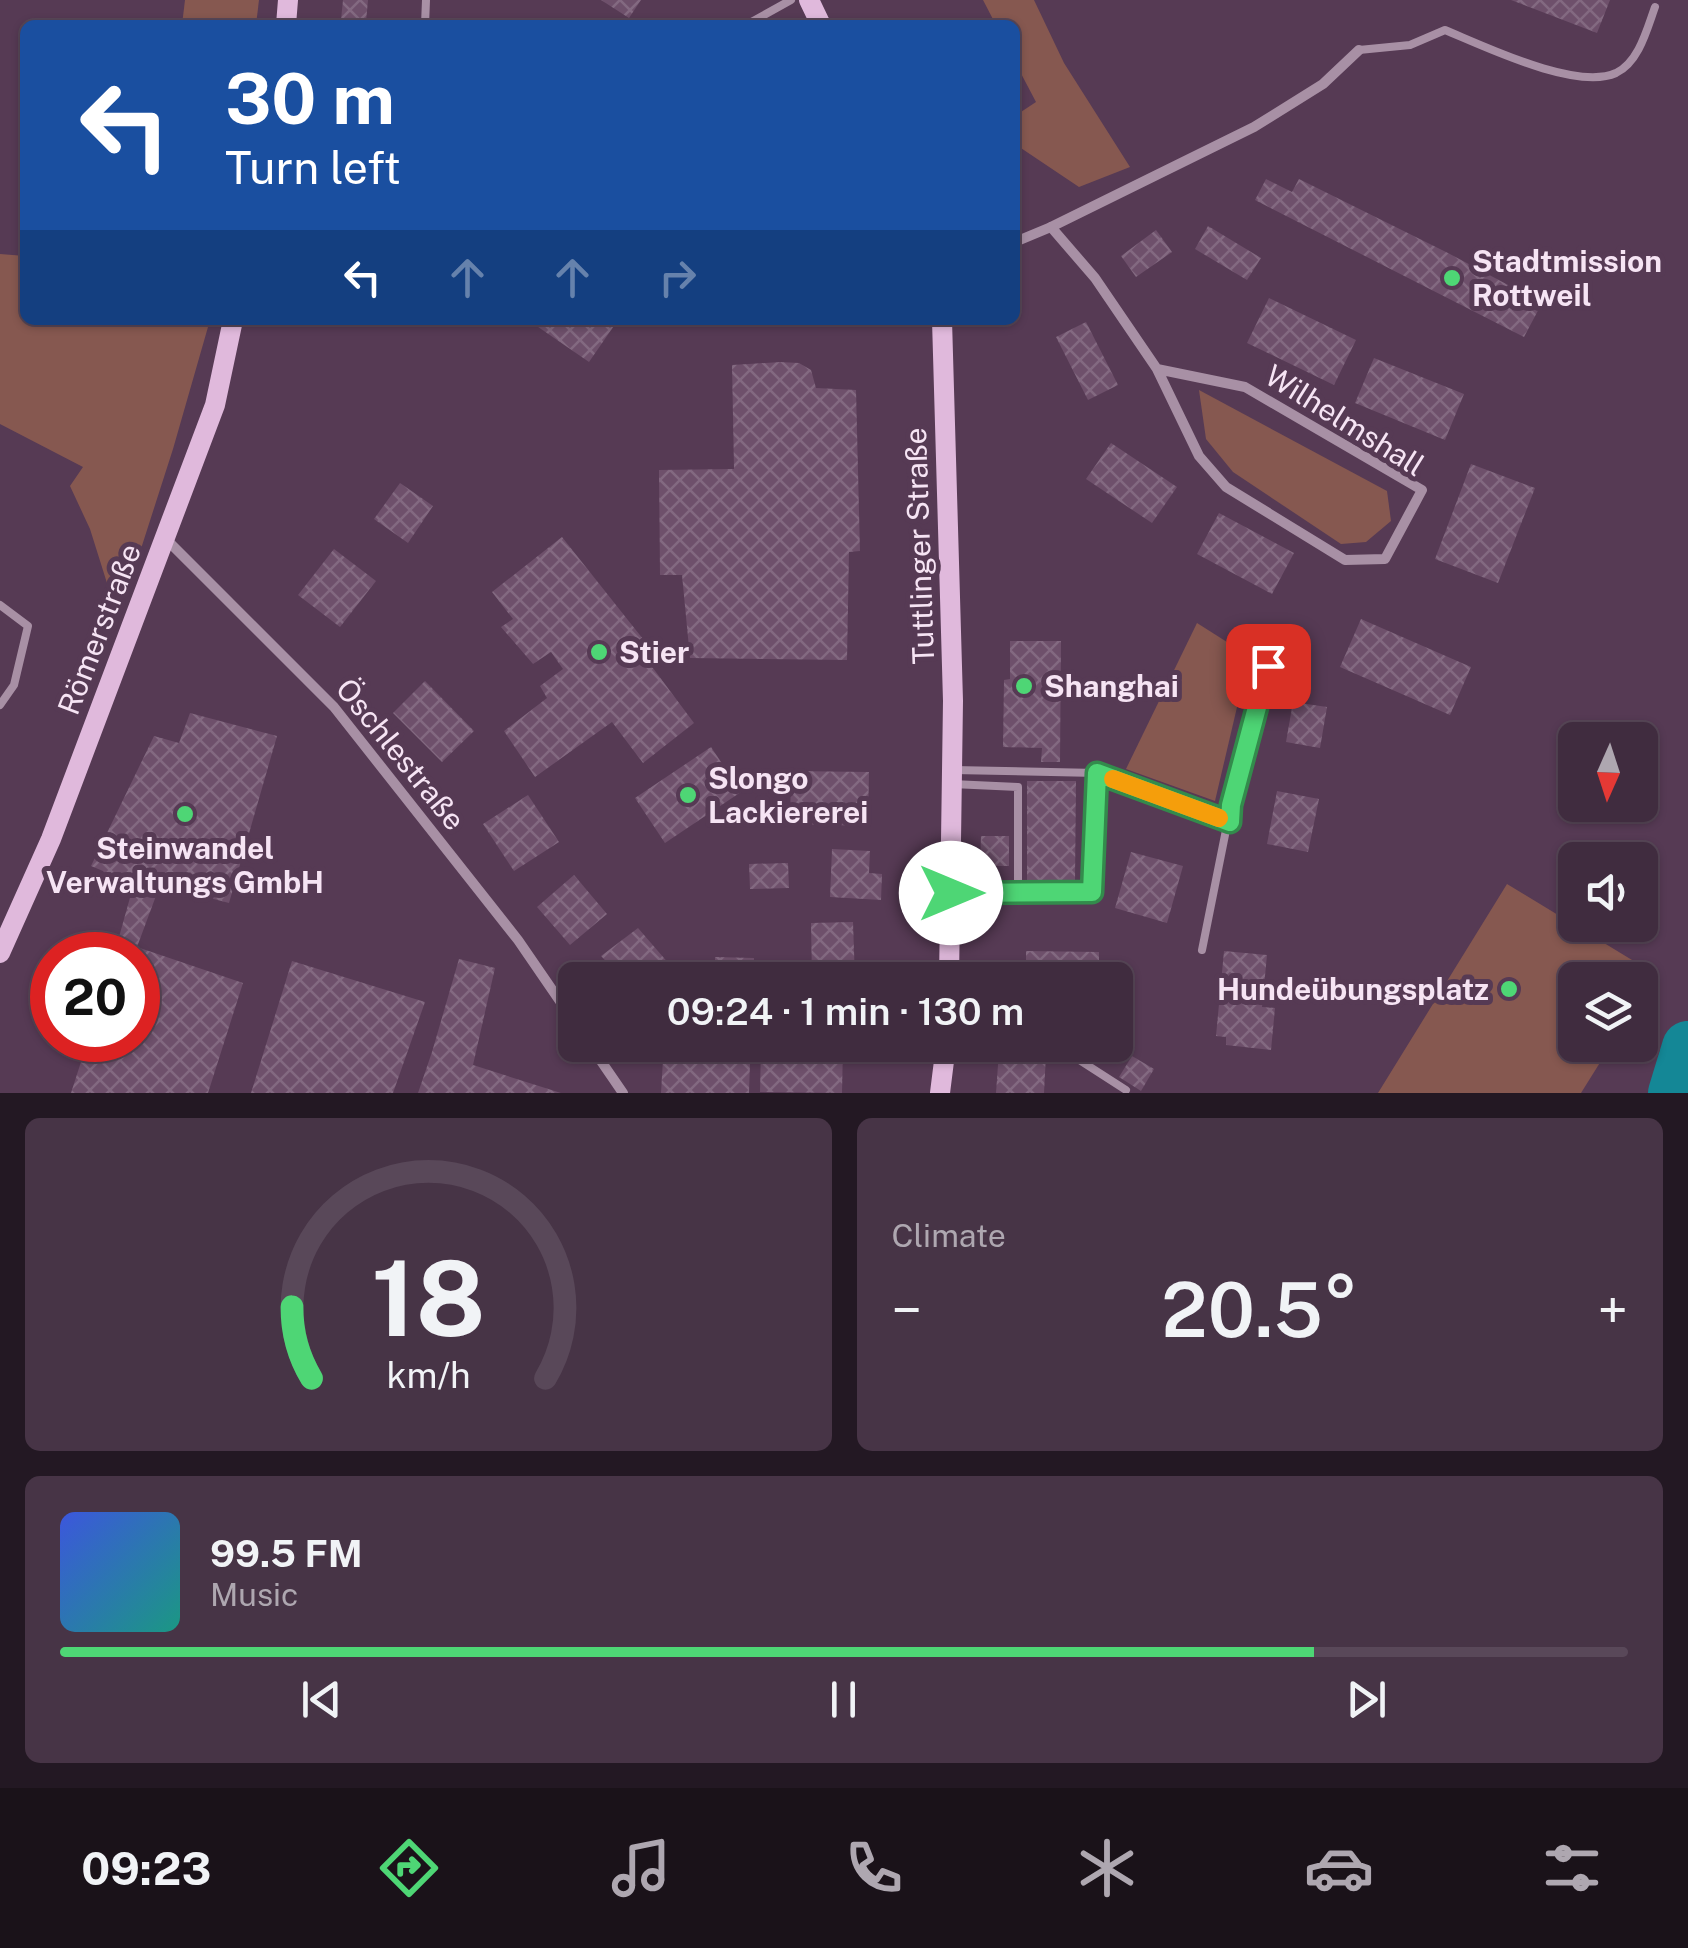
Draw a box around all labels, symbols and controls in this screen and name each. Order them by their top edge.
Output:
text: 30 m [225,57,395,140]
icon: left [60,60,190,190]
text: Turn left [225,141,401,194]
place label: Stadtmission Rottweil [1472,243,1662,313]
icon: left [335,250,390,305]
icon: ahead [440,250,495,305]
icon: ahead [545,250,600,305]
icon: right [650,250,705,305]
marker: Stadtmission Rottweil [1441,267,1463,289]
street label: Wilhelmshall [1259,357,1431,483]
street label: Tuttlinger Straße [897,427,941,665]
street label: Römerstraße [50,538,148,720]
pin [1226,624,1311,709]
place label: Stier [619,634,689,670]
icon: arrive [1241,639,1296,694]
marker: Stier [588,641,610,663]
place label: Shanghai [1044,668,1179,704]
street label: Öschlestraße [329,671,473,837]
marker: Shanghai [1013,675,1035,697]
north arrow [1558,722,1658,822]
map controls [1558,722,1658,1062]
place label: Slongo Lackiererei [708,760,868,830]
marker: Slongo Lackiererei [677,784,699,806]
marker: Steinwandel Verwaltungs GmbH [174,803,196,825]
place label: Steinwandel Verwaltungs GmbH [46,830,324,900]
position arrow [899,841,1003,945]
button: sound [1558,842,1658,942]
speed limit sign: 20 [30,932,160,1062]
button: layers [1558,962,1658,1062]
place label: Hundeübungsplatz [1217,971,1489,1007]
marker: Hundeübungsplatz [1498,978,1520,1000]
text: 09:24 · 1 min · 130 m [667,989,1024,1034]
text: Climate [892,1217,1006,1254]
text: 18 [371,1237,485,1359]
text: 20.5° [1161,1266,1358,1354]
text: − [892,1278,922,1342]
text: + [1598,1278,1628,1342]
text: km/h [386,1354,470,1396]
text: 99.5 FM [210,1531,363,1576]
text: Music [210,1576,298,1613]
icon: previous [294,1672,349,1727]
icon: pause [816,1672,871,1727]
icon: next [1339,1672,1394,1727]
icon: directions [374,1833,444,1903]
icon: music [606,1833,676,1903]
icon: phone [839,1833,909,1903]
icon: climate [1072,1833,1142,1903]
icon: car [1304,1833,1374,1903]
icon: filters [1537,1833,1607,1903]
text: 09:23 [81,1842,211,1895]

